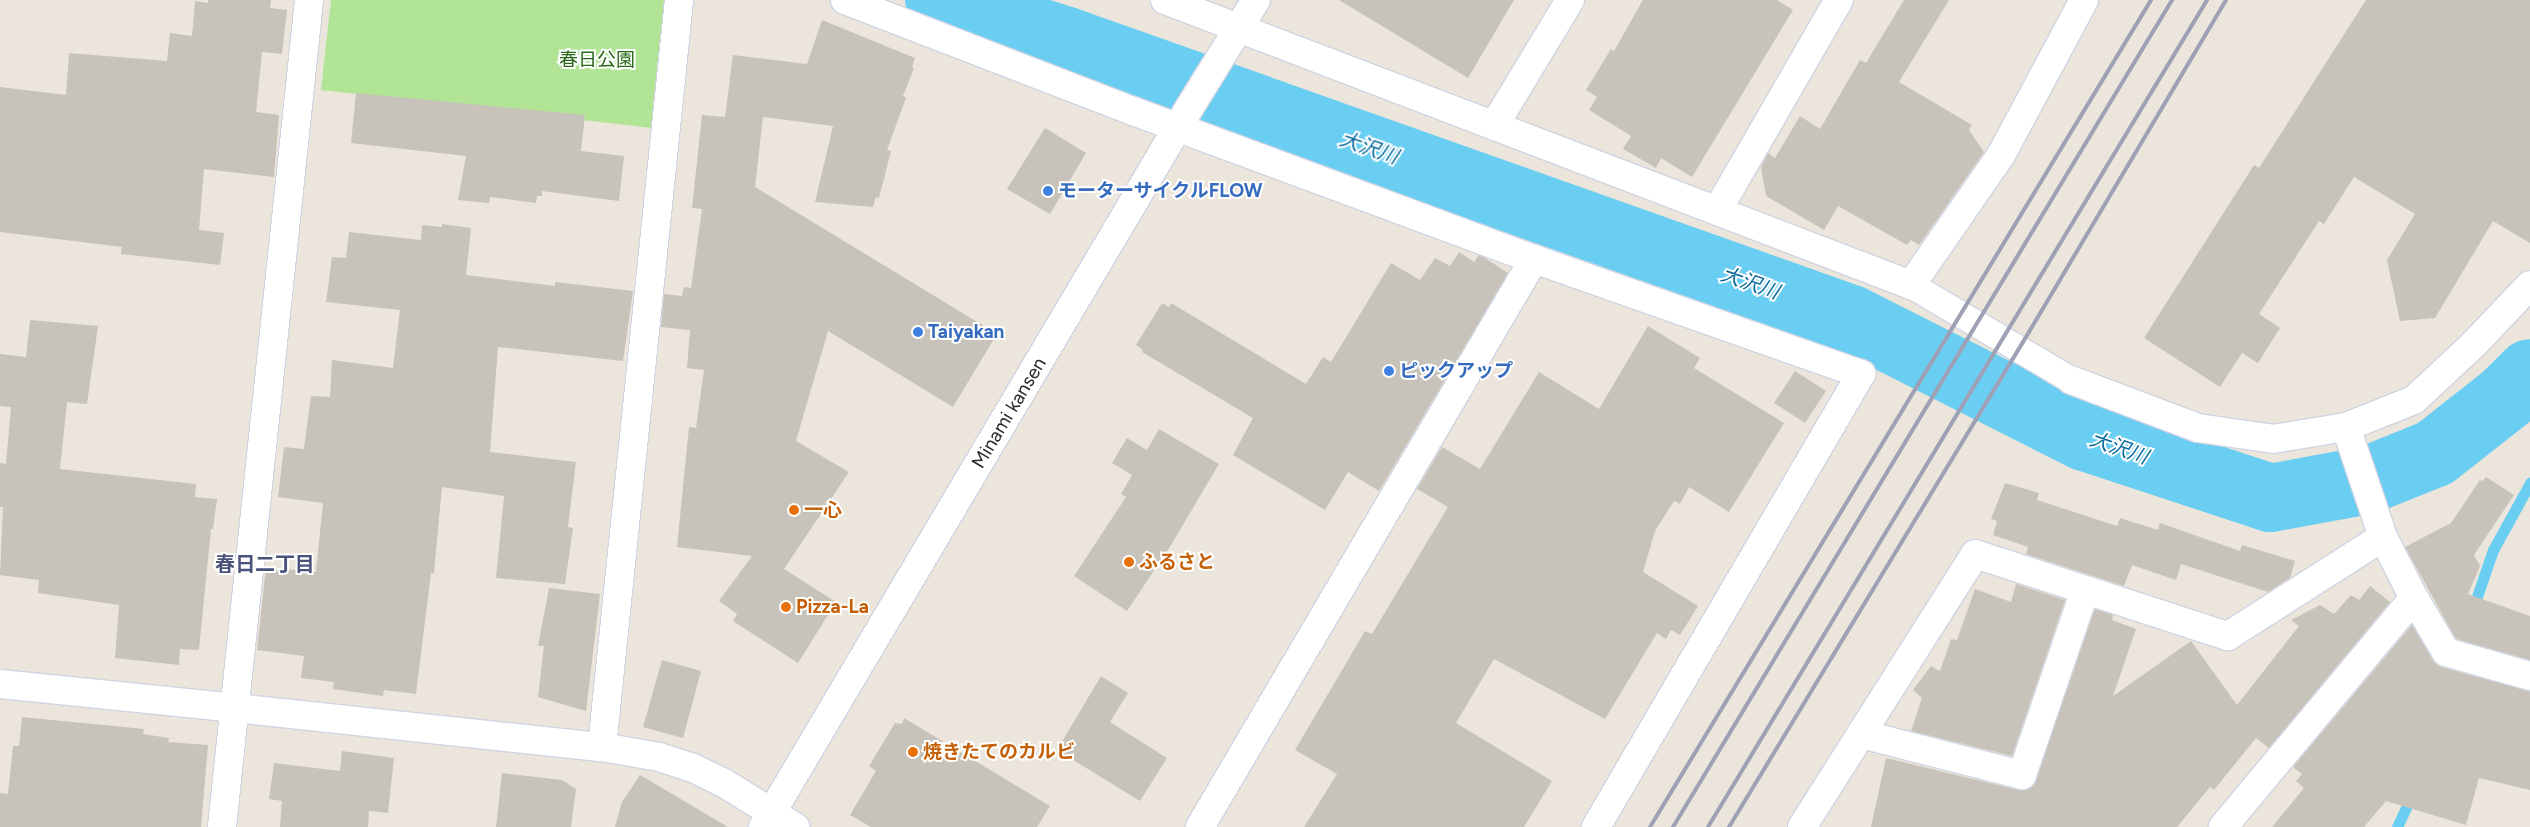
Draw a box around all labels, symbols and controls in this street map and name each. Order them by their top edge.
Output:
park label: 春日公園 [559,49,635,71]
water label: 大沢川 [1337,127,1401,169]
place label: モーターサイクルFLOW [1058,180,1264,202]
marker: モーターサイクルFLOW [1042,185,1054,197]
water label: 大沢川 [1718,262,1782,304]
place label: Taiyakan [928,321,1004,343]
marker: Taiyakan [912,326,924,338]
street label: Minami kansen [967,353,1051,473]
place label: ピックアップ [1399,360,1513,382]
marker: ピックアップ [1383,365,1395,377]
water label: 大沢川 [2087,427,2151,469]
place label: 一心 [804,499,842,521]
marker: 一心 [788,504,800,516]
place label: ふるさと [1139,551,1215,573]
district label: 春日二丁目 [215,552,315,576]
marker: ふるさと [1123,556,1135,568]
place label: Pizza-La [796,596,869,618]
marker: Pizza-La [780,601,792,613]
place label: 焼きたてのカルビ [923,741,1075,763]
marker: 焼きたてのカルビ [907,746,919,758]

